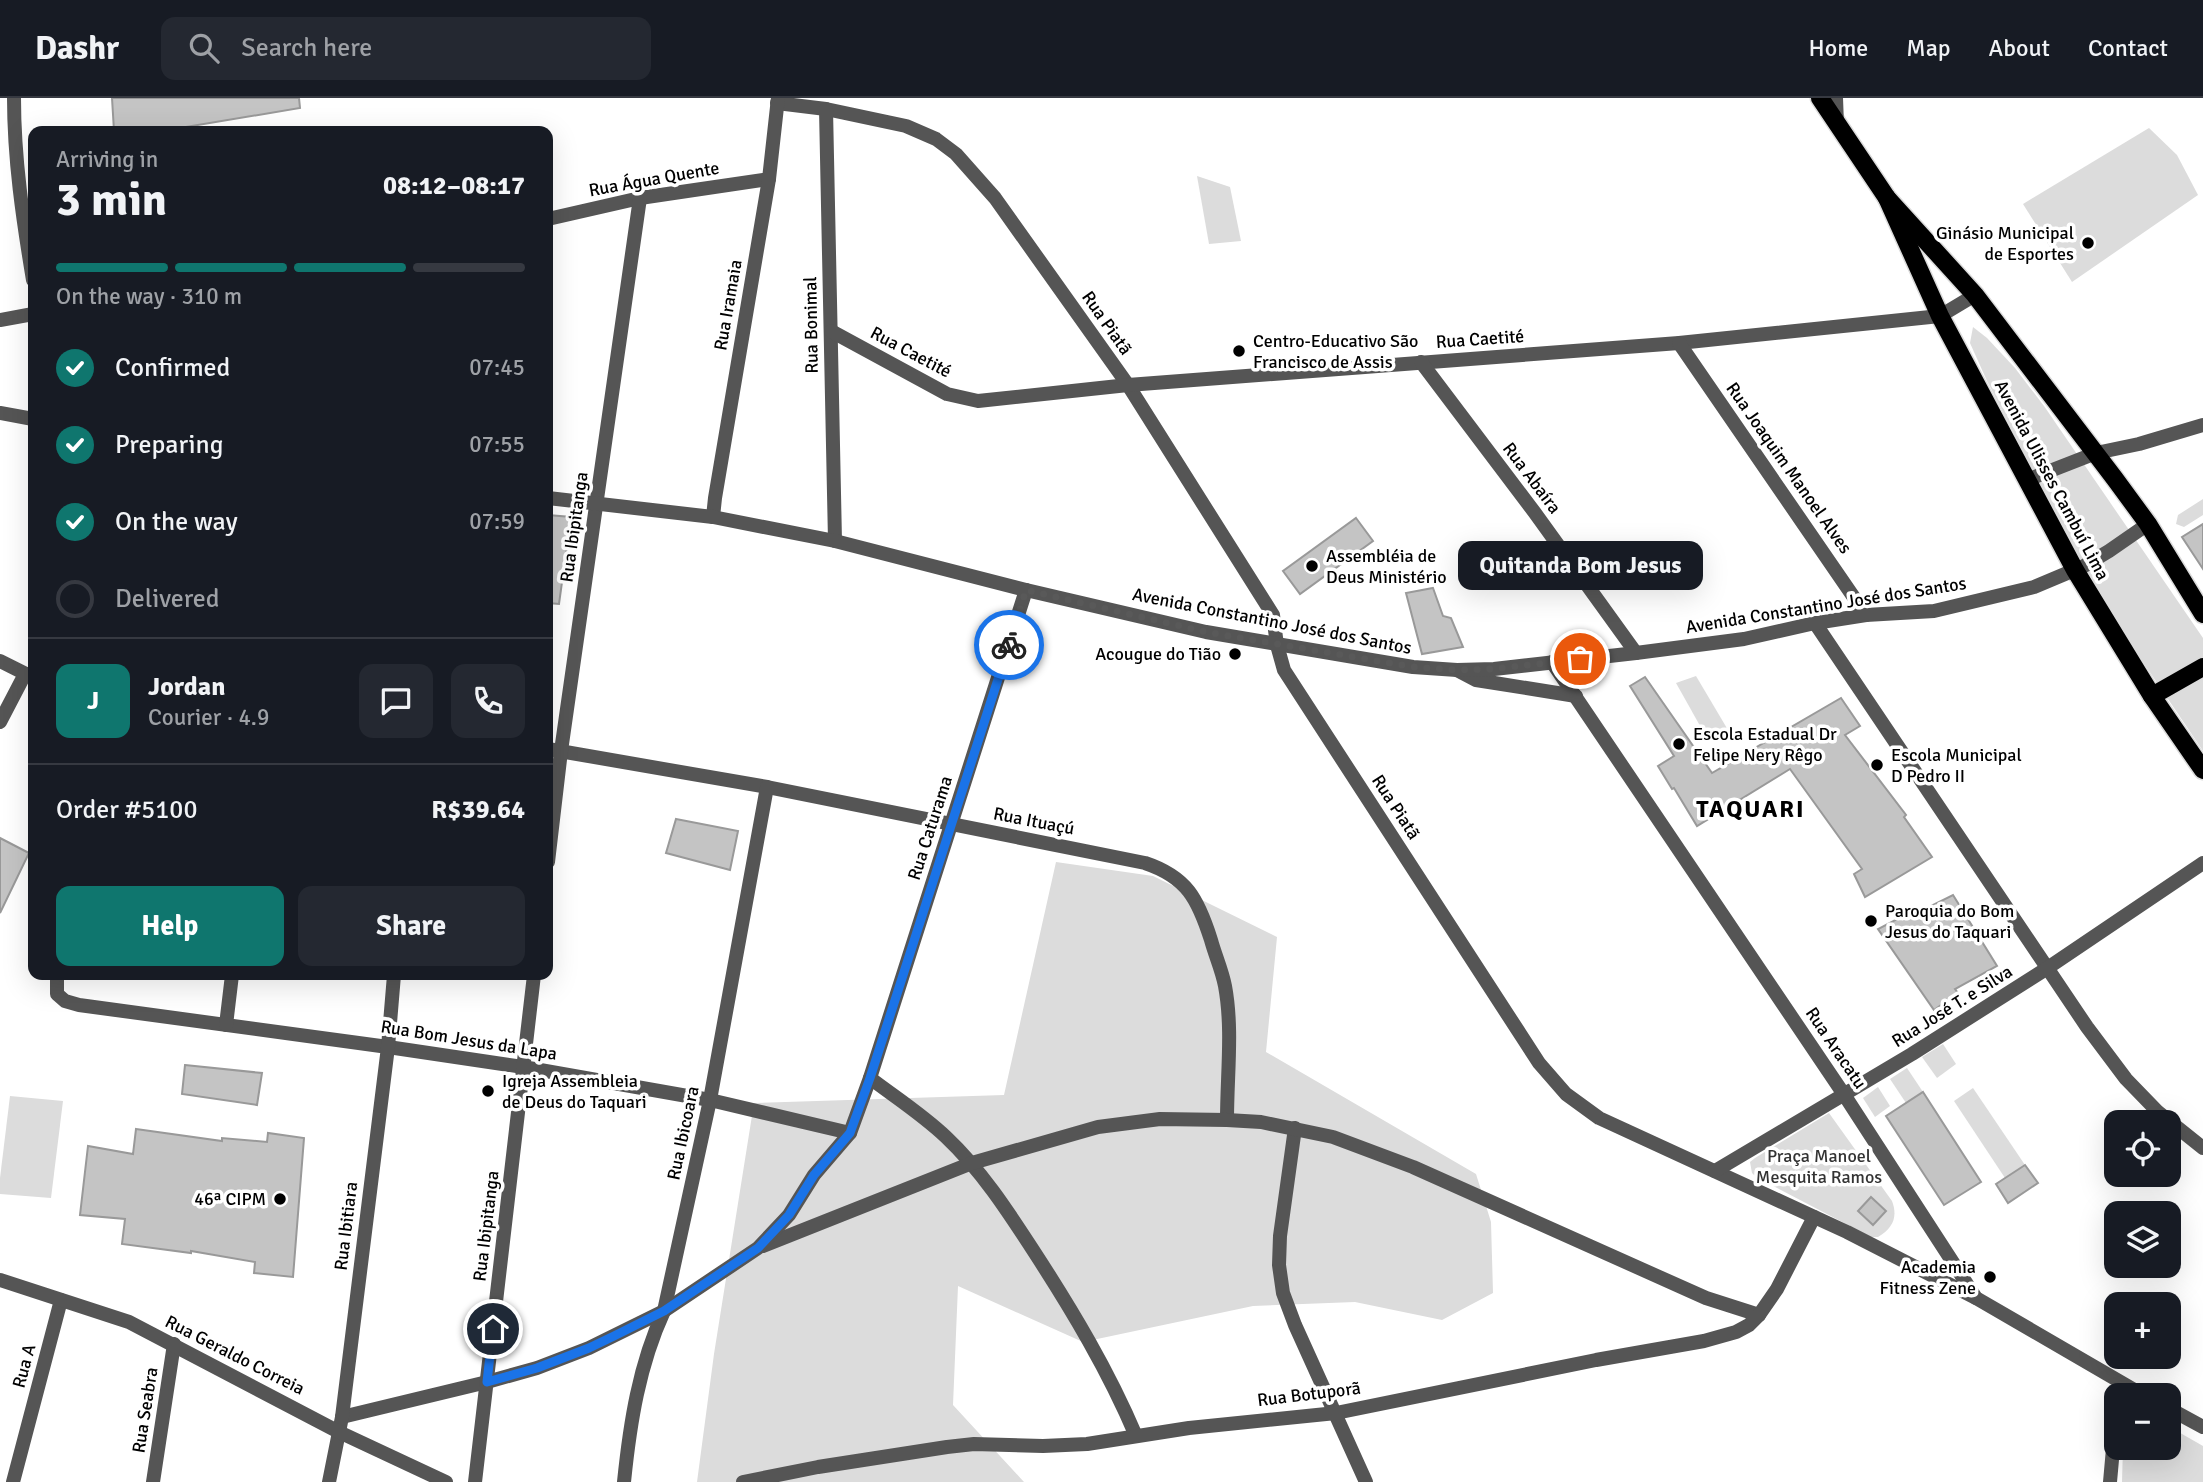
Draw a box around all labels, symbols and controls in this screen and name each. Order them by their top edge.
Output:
search box [161,17,651,80]
text: Dashr [35,28,119,69]
icon: search [185,29,223,67]
text: Search here [241,32,372,64]
text: Home [1808,33,1868,63]
text: Map [1906,33,1951,63]
text: About [1989,33,2050,63]
text: Contact [2088,33,2168,63]
text: Arriving in [56,145,158,174]
street label: Rua Água Quente [587,157,721,201]
text: 08:12–08:17 [383,170,525,202]
text: 3 min [56,172,167,228]
place label: Ginásio Municipal de Esportes [1936,222,2074,265]
marker: Ginásio Municipal de Esportes [2080,235,2096,251]
street label: Rua Iramaia [709,258,747,352]
street label: Rua Bonimal [799,276,823,374]
text: On the way · 310 m [56,282,242,311]
street label: Rua Piatã [1077,287,1137,359]
street label: Rua Caetité [867,322,955,382]
street label: Rua Caetité [1435,325,1525,353]
place label: Centro-Educativo São Francisco de Assis [1253,330,1418,373]
marker: Centro-Educativo São Francisco de Assis [1231,343,1247,359]
icon: check [56,349,94,387]
text: Confirmed [115,352,230,384]
text: 07:45 [469,353,525,382]
street label: Avenida Ulisses Cambuí Lima [1990,376,2114,584]
street label: Rua Joaquim Manoel Alves [1721,378,1857,558]
icon: check [56,426,94,464]
text: Preparing [115,429,223,461]
text: 07:55 [469,430,525,459]
street label: Rua Abaíra [1498,438,1566,518]
street label: Rua Ibipitanga [555,470,593,584]
icon: check [56,503,94,541]
text: On the way [115,506,238,538]
text: 07:59 [469,507,525,536]
callout: Quitanda Bom Jesus [1458,540,1702,589]
place label: Assembléia de Deus Ministério [1326,545,1447,588]
text: Quitanda Bom Jesus [1479,551,1682,580]
marker: Assembléia de Deus Ministério [1304,558,1320,574]
street label: Avenida Constantino José dos Santos [1684,572,1968,638]
text: Delivered [115,583,220,615]
street label: Avenida Constantino José dos Santos [1131,583,1414,659]
courier [974,610,1044,680]
icon: bike [990,626,1028,664]
pin [1550,629,1610,689]
icon: bag [1561,640,1599,678]
place label: Acougue do Tião [1095,643,1221,665]
marker: Acougue do Tião [1227,646,1243,662]
button: chat [359,664,433,738]
button: phone [451,664,525,738]
text: Jordan [148,671,225,703]
text: J [87,685,99,717]
text: Courier · 4.9 [148,703,269,732]
place label: Escola Estadual Dr Felipe Nery Rêgo [1693,723,1837,766]
marker: Escola Estadual Dr Felipe Nery Rêgo [1671,736,1687,752]
place label: Escola Municipal D Pedro II [1891,744,2022,787]
marker: Escola Municipal D Pedro II [1869,757,1885,773]
street label: Rua Piatã [1367,770,1425,844]
street label: Rua Caturama [903,773,957,883]
text: Order #5100 [56,794,197,826]
text: R$39.64 [431,794,525,826]
district label: TAQUARI [1696,794,1806,824]
street label: Rua Ituaçú [992,802,1076,840]
button: Help [56,886,284,966]
button: Share [298,886,525,966]
place label: Paroquia do Bom Jesus do Taquari [1885,900,2014,943]
marker: Paroquia do Bom Jesus do Taquari [1863,913,1879,929]
street label: Rua José T. e Silva [1888,960,2016,1052]
street label: Rua Aracatu [1801,1003,1871,1093]
street label: Rua Bom Jesus da Lapa [379,1015,559,1065]
place label: Igreja Assembleia de Deus do Taquari [502,1070,647,1113]
marker: Igreja Assembleia de Deus do Taquari [480,1083,496,1099]
street label: Rua Ibicoara [662,1084,704,1182]
map controls [2104,1110,2181,1460]
button: locate [2104,1110,2181,1187]
park label: Praça Manoel Mesquita Ramos [1756,1145,1882,1188]
street label: Rua Ibipitanga [468,1169,504,1283]
street label: Rua Ibitiara [330,1180,362,1272]
place label: 46ª CIPM [194,1188,266,1210]
marker: 46ª CIPM [272,1191,288,1207]
button: layers [2104,1201,2181,1278]
place label: Academia Fitness Zene [1880,1256,1976,1299]
marker: Academia Fitness Zene [1982,1269,1998,1285]
button: + [2104,1292,2181,1369]
pin [463,1299,523,1359]
street label: Rua Geraldo Correia [162,1310,308,1400]
icon: home [474,1310,512,1348]
street label: Rua A [8,1342,40,1390]
street label: Rua Seabra [127,1366,163,1454]
street label: Rua Botuporã [1256,1377,1362,1411]
button: − [2104,1383,2181,1460]

